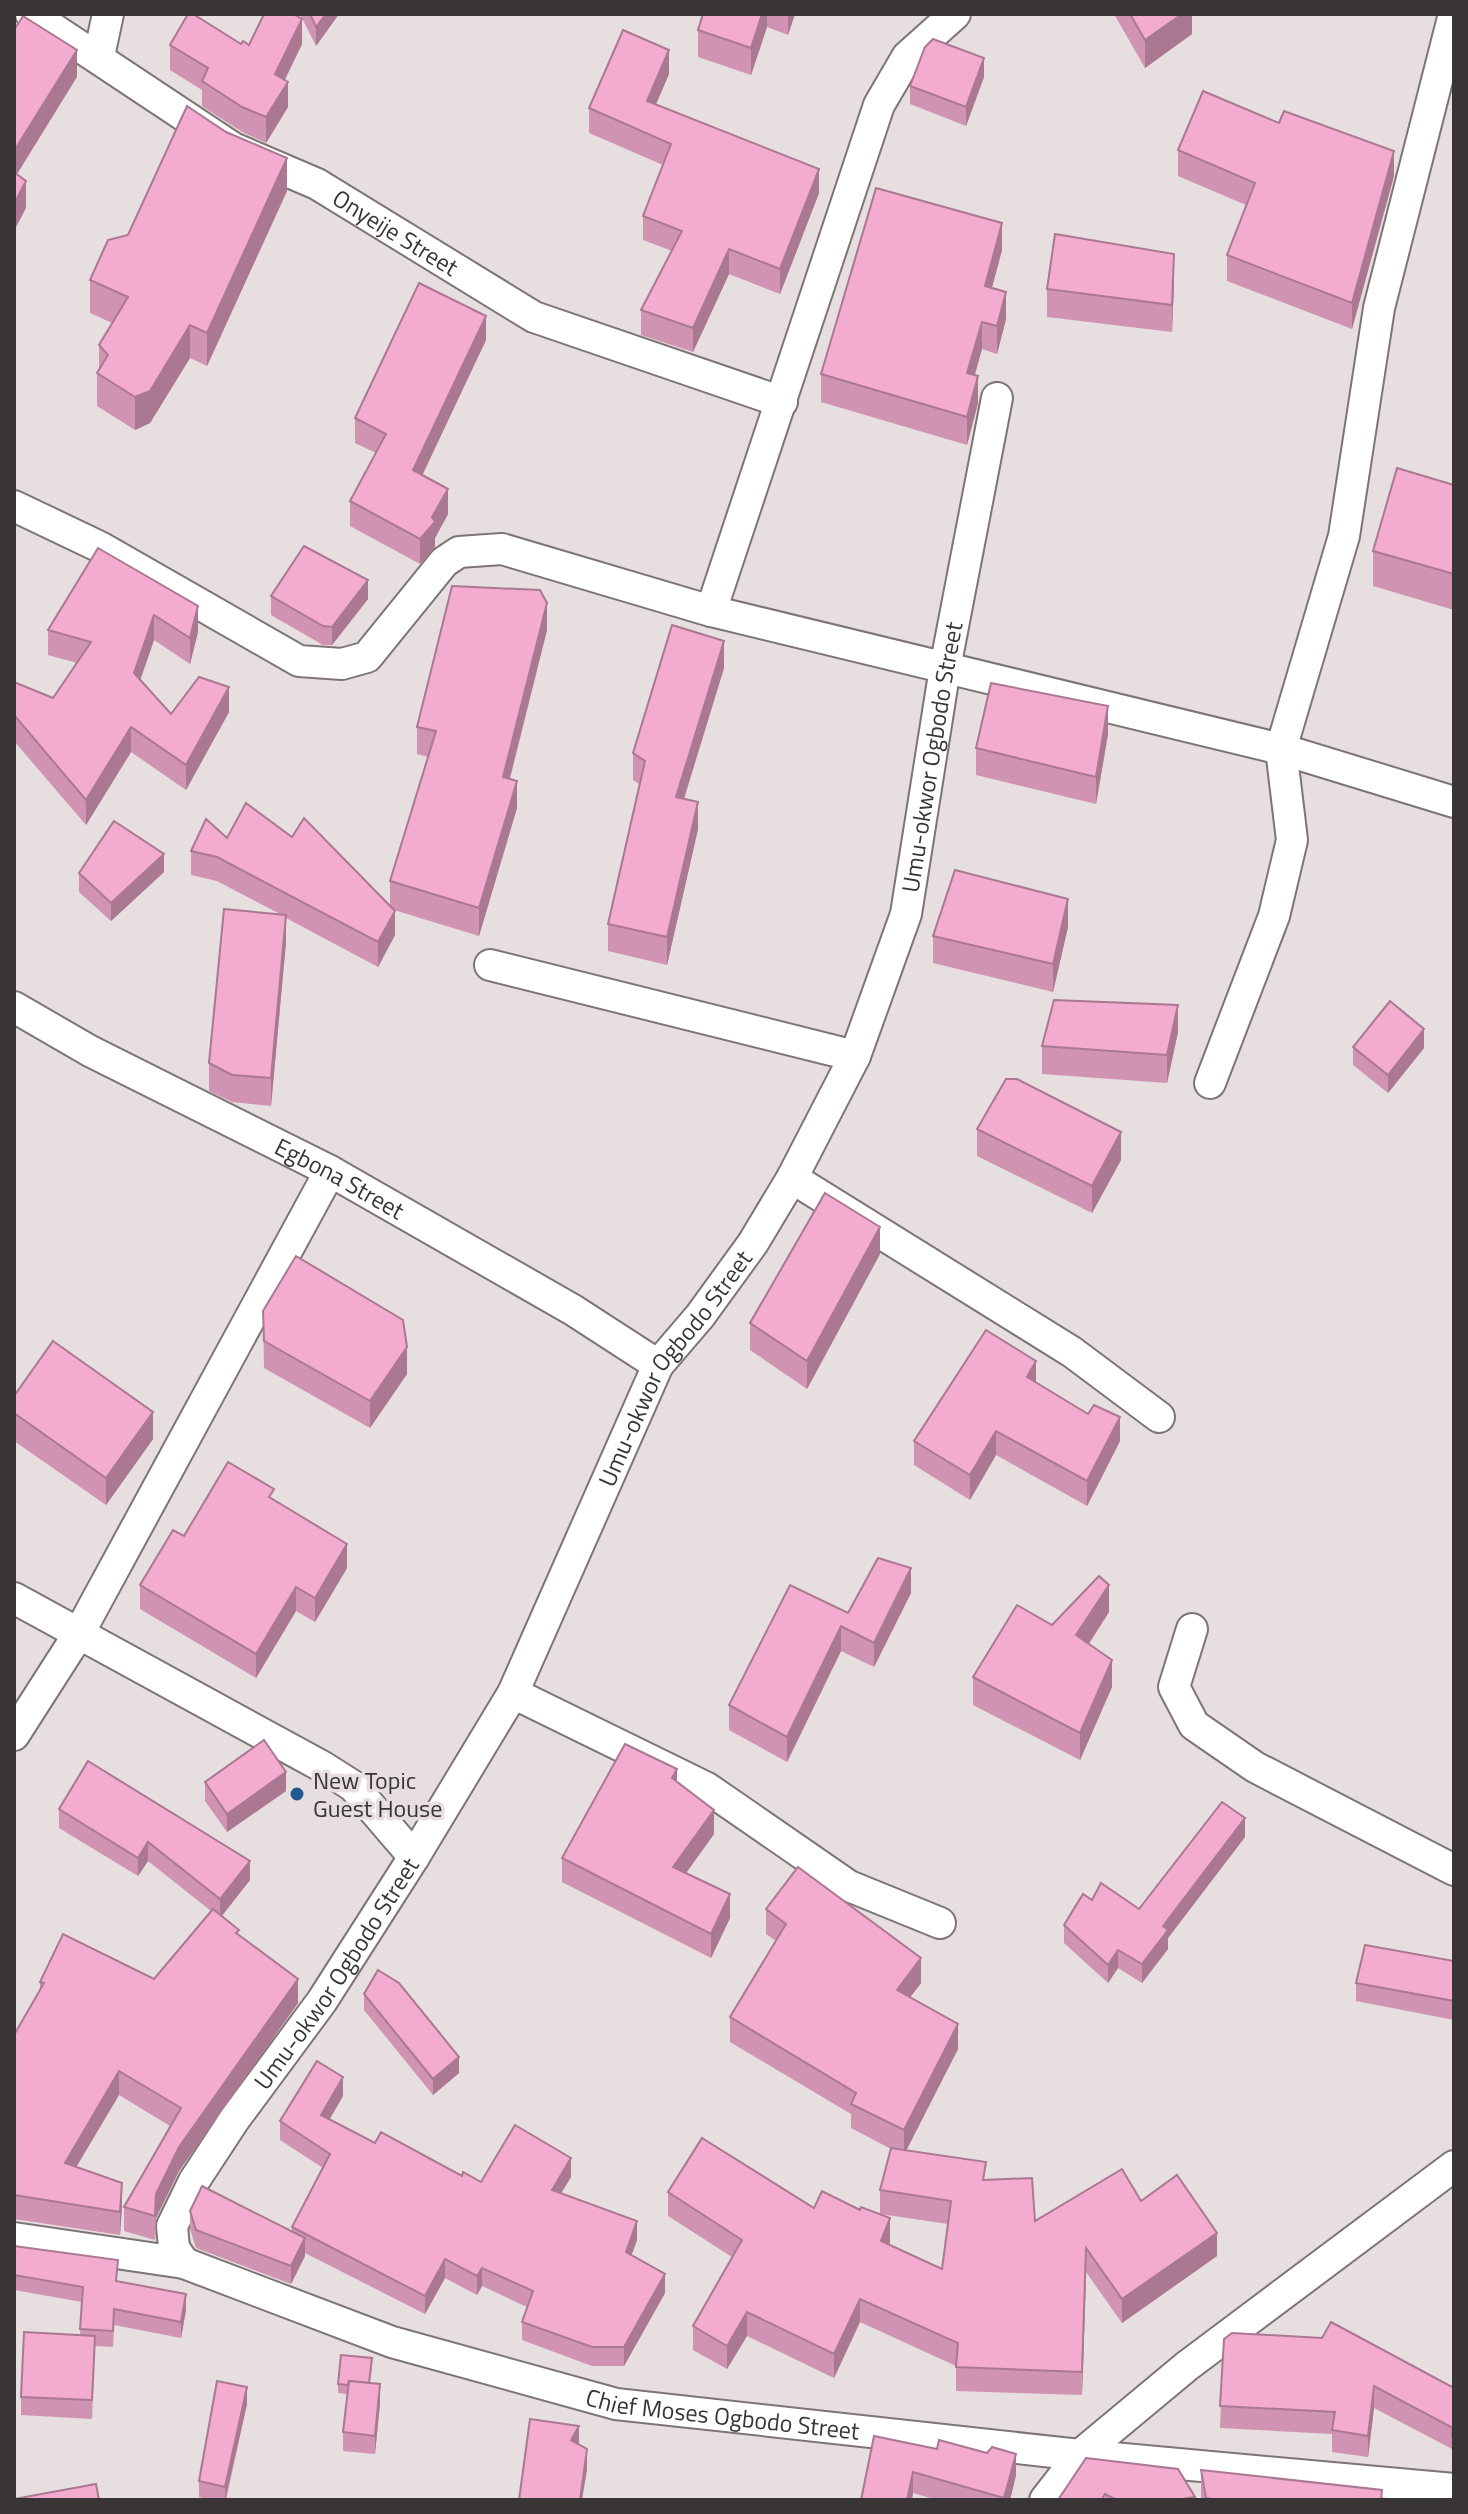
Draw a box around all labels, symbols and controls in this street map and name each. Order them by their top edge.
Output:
street label: Onyeije Street [326,180,466,285]
street label: Umu-okwor Ogbodo Street [892,618,972,895]
street label: Egbona Street [269,1128,412,1228]
street label: Umu-okwor Ogbodo Street [589,1242,761,1492]
place label: New Topic Guest House [313,1762,442,1826]
marker: New Topic Guest House [288,1785,306,1803]
street label: Umu-okwor Ogbodo Street [245,1850,428,2097]
street label: Chief Moses Ogbodo Street [582,2379,862,2449]

